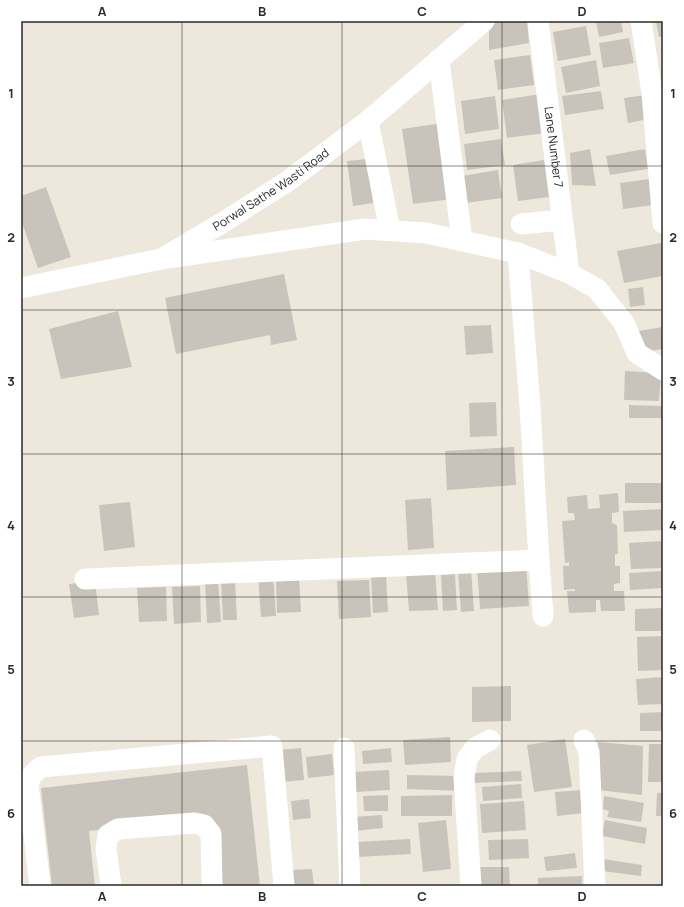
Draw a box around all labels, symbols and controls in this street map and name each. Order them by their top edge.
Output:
text: A [98,2,107,20]
text: B [258,2,266,20]
text: C [417,2,427,20]
text: D [577,2,587,20]
text: 1 [8,84,14,102]
text: 1 [670,84,676,102]
street label: Lane Number 7 [541,105,567,189]
street label: Porwal Sathe Wasti Road [209,144,332,235]
text: 2 [7,228,15,246]
text: 2 [669,228,677,246]
text: 3 [7,372,15,390]
text: 3 [669,372,677,390]
text: 4 [7,516,15,534]
text: 4 [669,516,677,534]
text: 5 [7,660,15,678]
text: 5 [669,660,677,678]
text: 6 [7,804,15,822]
text: 6 [669,804,677,822]
text: A [98,887,107,905]
text: B [258,887,266,905]
text: C [417,887,427,905]
text: D [577,887,587,905]

